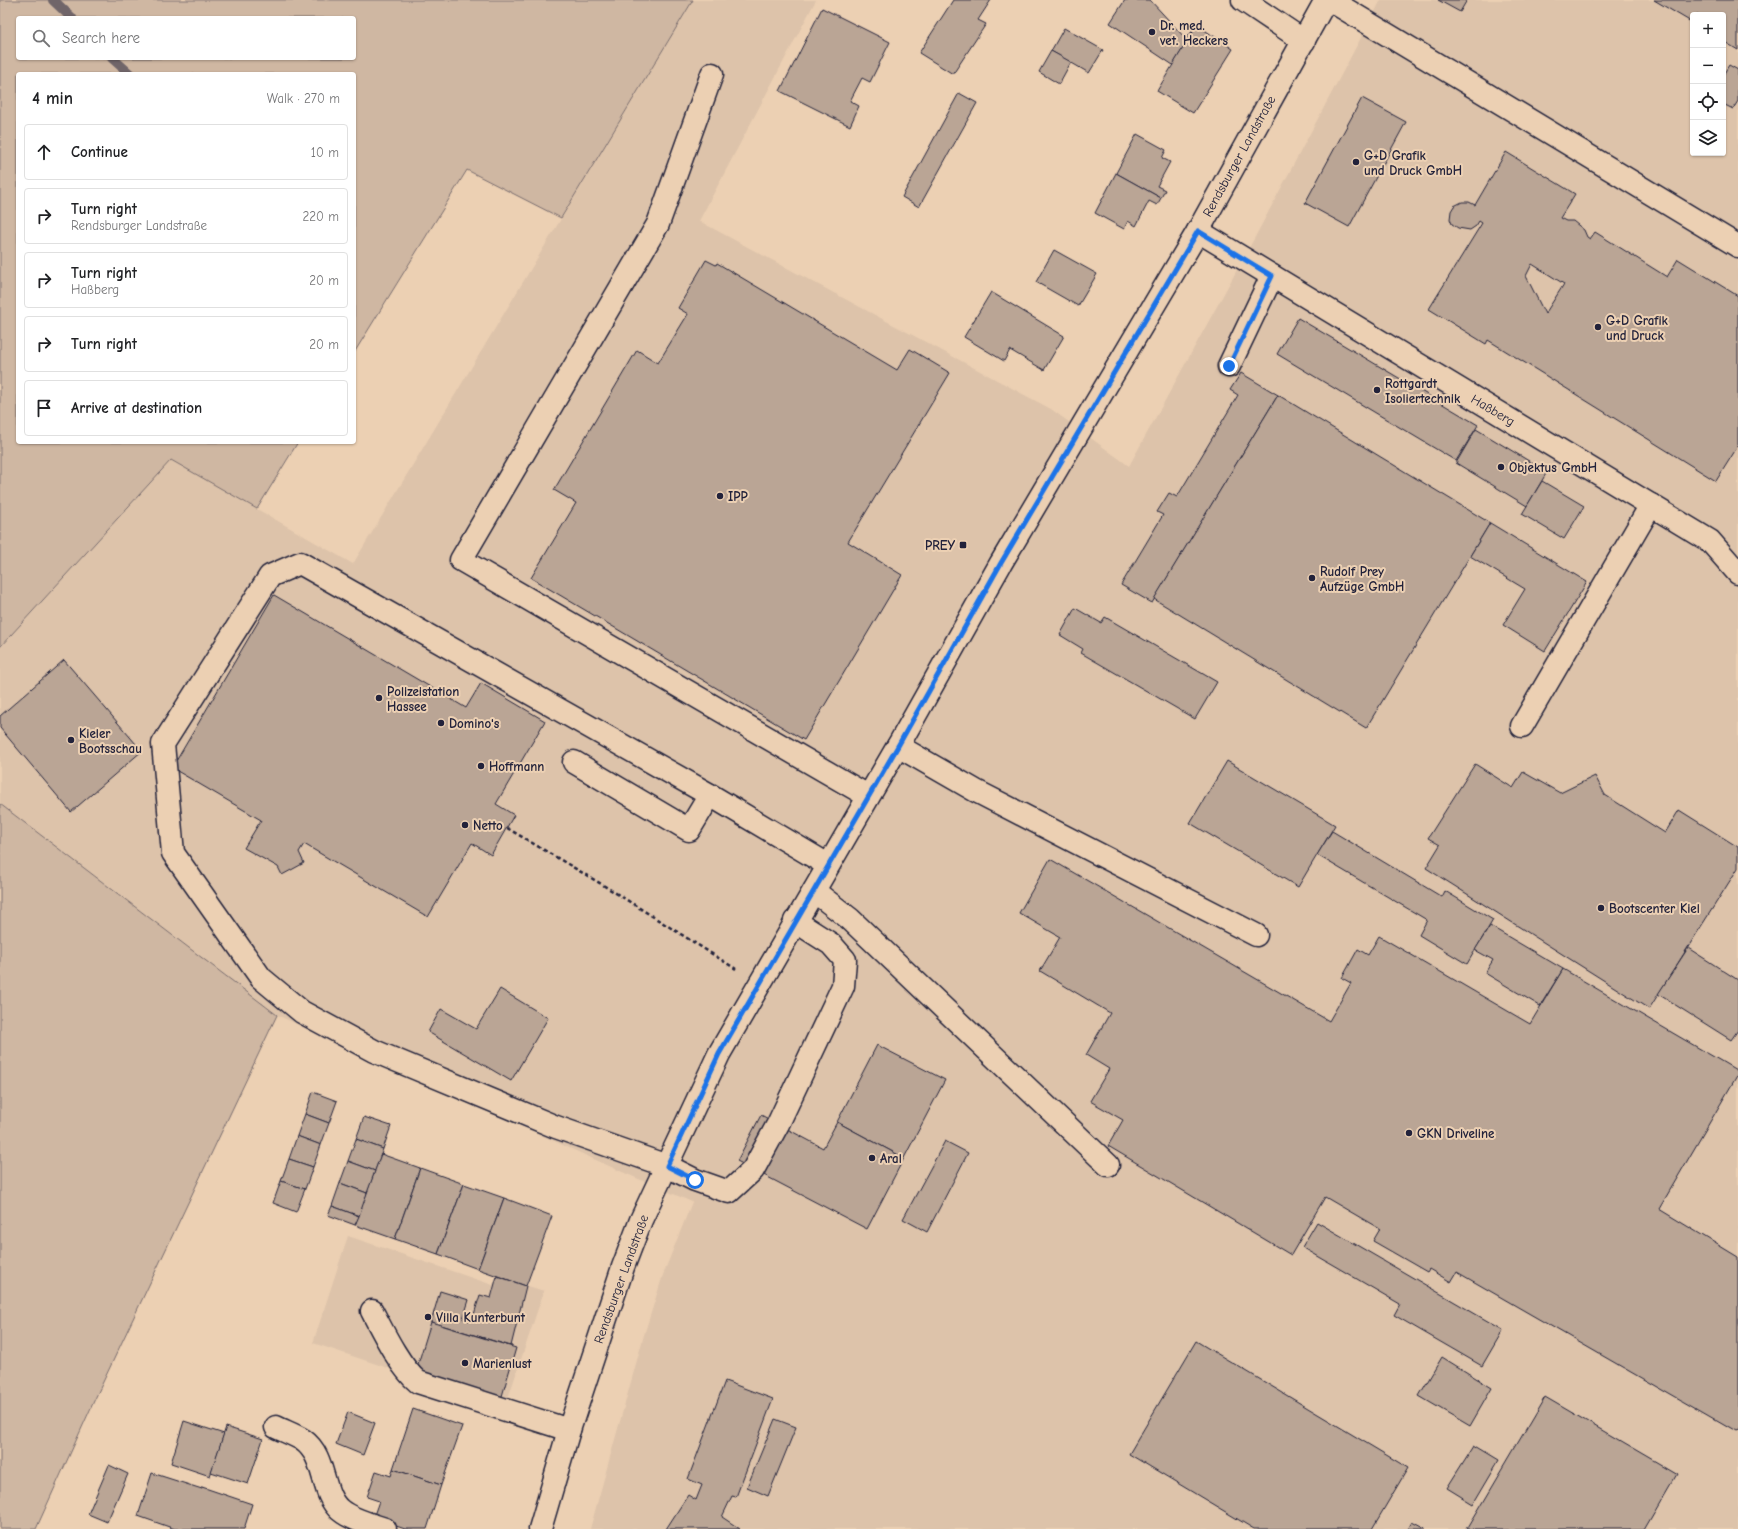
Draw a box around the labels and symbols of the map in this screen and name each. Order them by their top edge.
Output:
place label: Dr. med. vet. Heckers [1159,18,1228,48]
marker: Dr. med. vet. Heckers [1147,27,1157,37]
street label: Rendsburger Landstraße [1199,92,1279,219]
place label: G+D Grafik und Druck GmbH [1364,148,1462,178]
marker: G+D Grafik und Druck GmbH [1351,157,1361,167]
place label: G+D Grafik und Druck [1606,313,1669,343]
marker: G+D Grafik und Druck [1593,322,1603,332]
route end [1220,357,1238,375]
place label: Rottgardt Isoliertechnik [1385,376,1461,406]
marker: Rottgardt Isoliertechnik [1372,385,1382,395]
street label: Haßberg [1469,391,1517,429]
place label: Objektus GmbH [1509,460,1597,475]
marker: Objektus GmbH [1496,462,1506,472]
place label: IPP [728,489,748,504]
marker: IPP [715,491,725,501]
place label: PREY [925,538,955,553]
marker: PREY [958,540,968,550]
place label: Rudolf Prey Aufzüge GmbH [1320,564,1404,594]
marker: Rudolf Prey Aufzüge GmbH [1307,573,1317,583]
place label: Polizeistation Hassee [387,684,459,714]
marker: Polizeistation Hassee [374,693,384,703]
place label: Domino's [449,716,500,731]
marker: Domino's [436,718,446,728]
place label: Kieler Bootsschau [79,726,142,756]
marker: Kieler Bootsschau [66,735,76,745]
place label: Hoffmann [489,759,544,774]
marker: Hoffmann [476,761,486,771]
place label: Netto [473,818,503,833]
marker: Netto [460,820,470,830]
place label: Bootscenter Kiel [1609,901,1700,916]
marker: Bootscenter Kiel [1596,903,1606,913]
place label: GKN Driveline [1417,1126,1495,1141]
marker: GKN Driveline [1404,1128,1414,1138]
place label: Aral [880,1151,902,1166]
marker: Aral [867,1153,877,1163]
route start [686,1171,704,1189]
street label: Rendsburger Landstraße [591,1212,651,1345]
place label: Villa Kunterbunt [436,1310,526,1325]
marker: Villa Kunterbunt [423,1312,433,1322]
place label: Marienlust [473,1356,532,1371]
marker: Marienlust [460,1358,470,1368]

